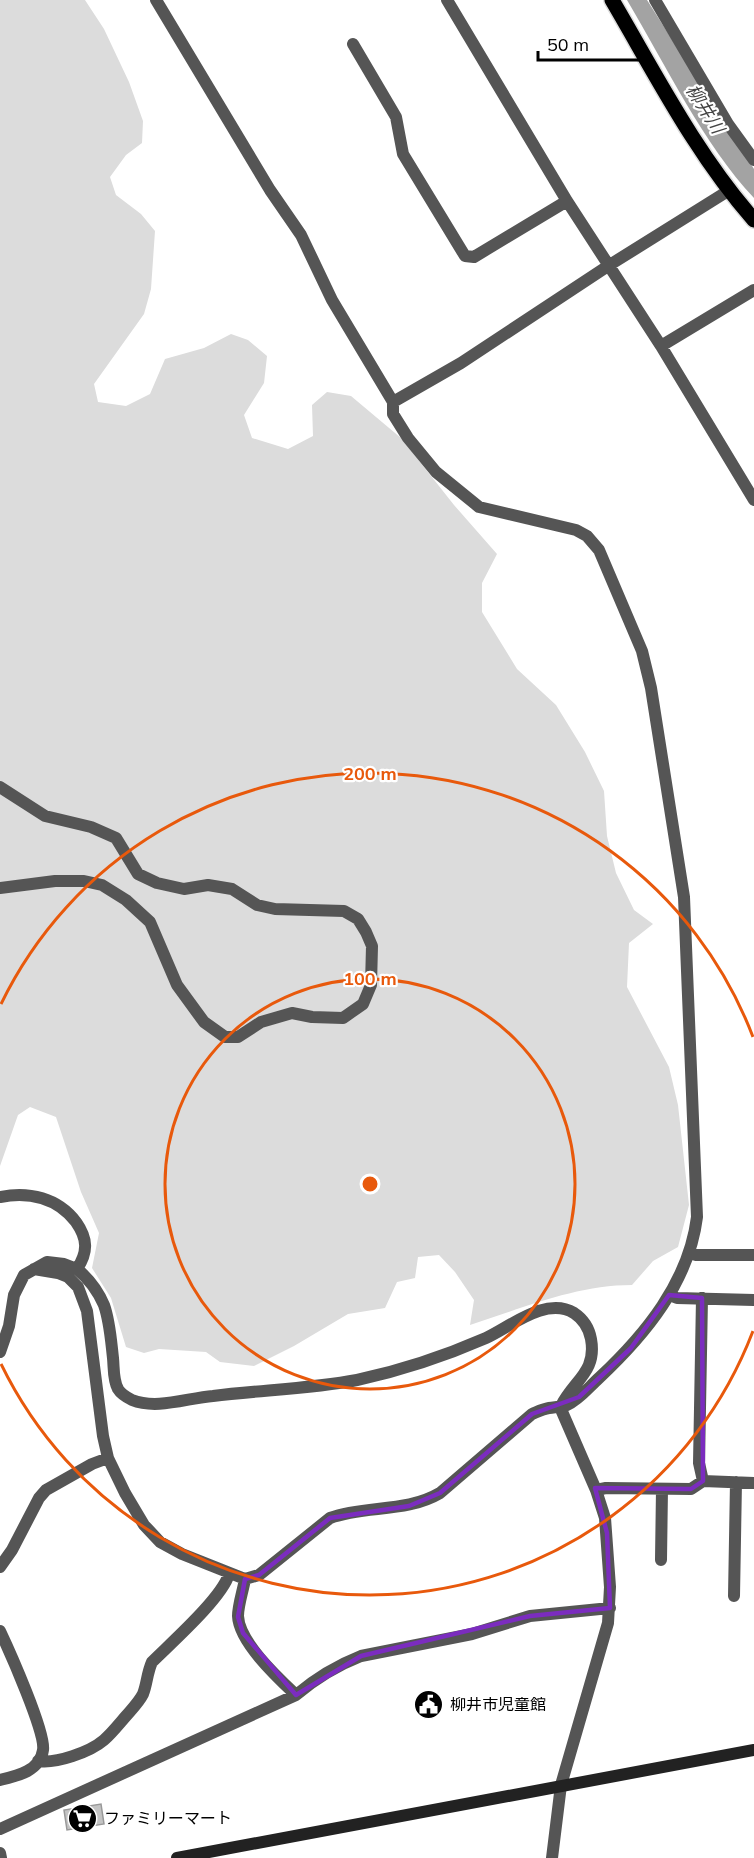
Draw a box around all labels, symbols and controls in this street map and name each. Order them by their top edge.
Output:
scale bar [538,24,640,62]
text: 50 m [547,33,589,56]
water label: 柳井川 [681,80,731,139]
text: 200 m [343,762,397,785]
text: 100 m [343,967,397,990]
centre of rings [360,1174,380,1194]
public building icon: 柳井市児童館 [413,1688,445,1720]
place label: 柳井市児童館 [450,1694,546,1714]
supermarket icon: ファミリーマート [67,1802,99,1834]
place label: ファミリーマート [104,1808,232,1828]

